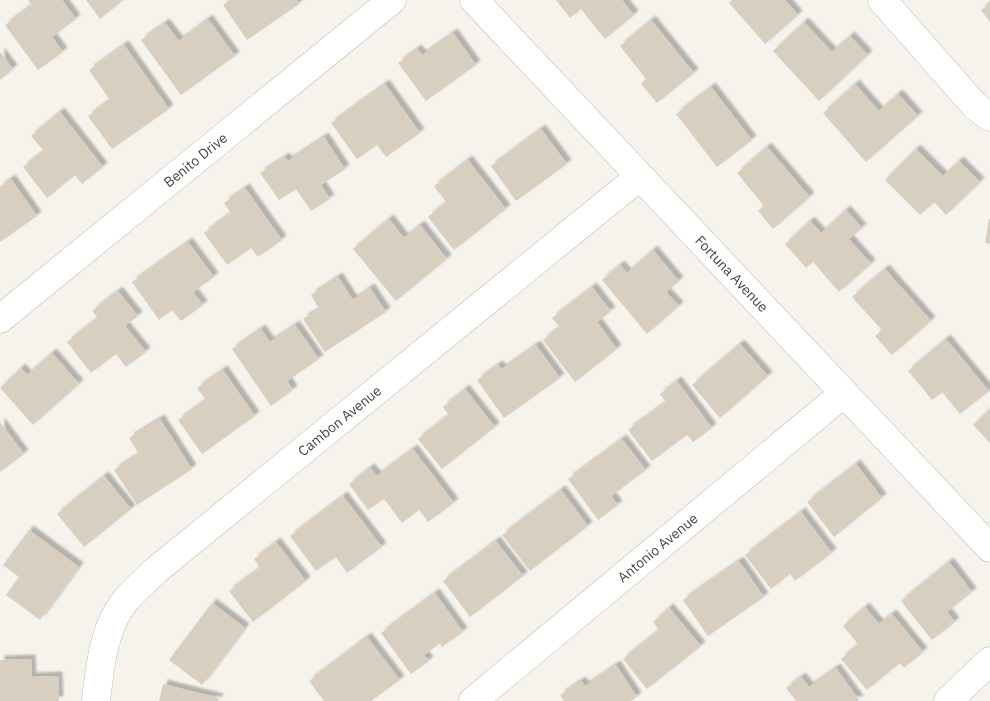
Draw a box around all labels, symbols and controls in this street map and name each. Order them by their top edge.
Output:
street label: Benito Drive [160,129,231,191]
street label: Fortuna Avenue [691,232,772,316]
street label: Cambon Avenue [294,381,385,460]
street label: Antonio Avenue [614,509,702,586]

